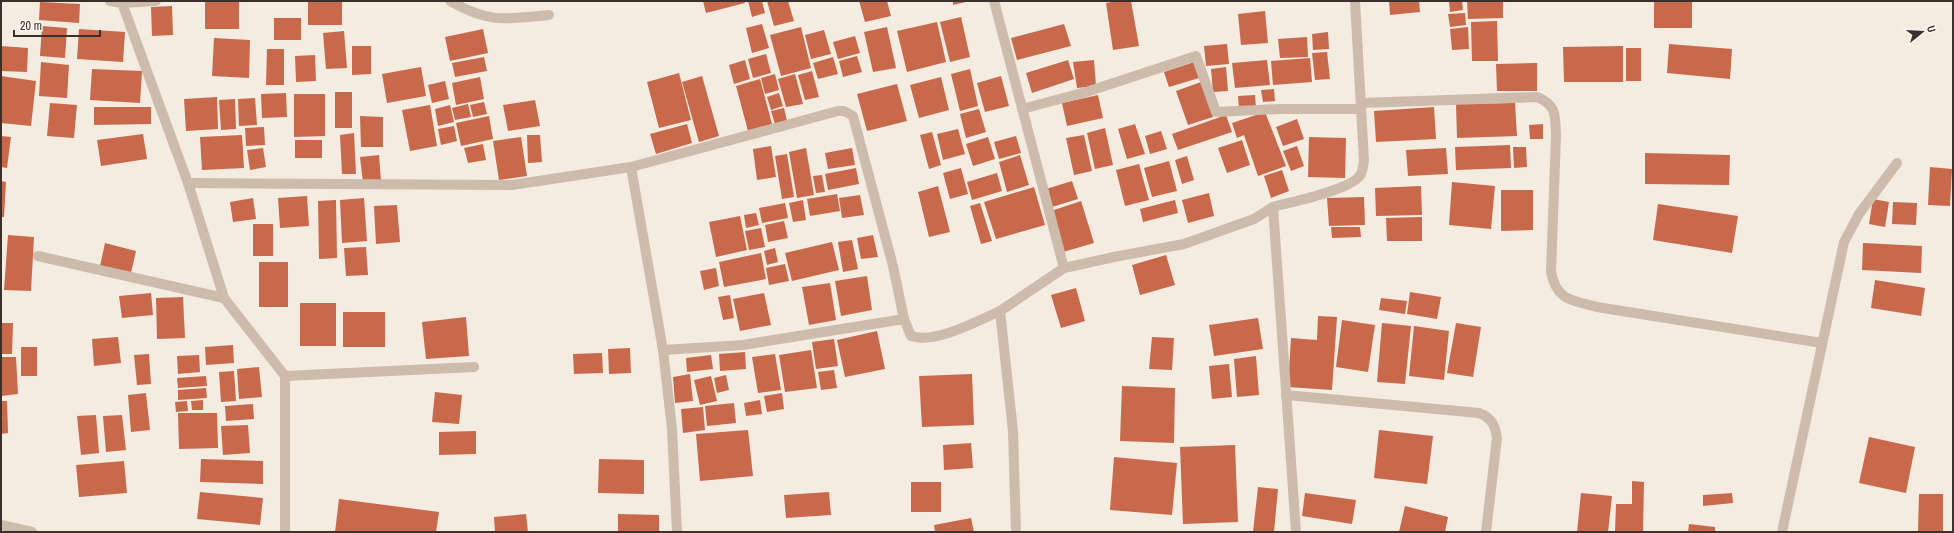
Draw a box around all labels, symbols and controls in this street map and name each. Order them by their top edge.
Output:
scale bar [14,12,100,38]
north arrow [1902,12,1942,52]
text: 20 m [20,18,42,34]
text: U [1924,24,1939,34]

